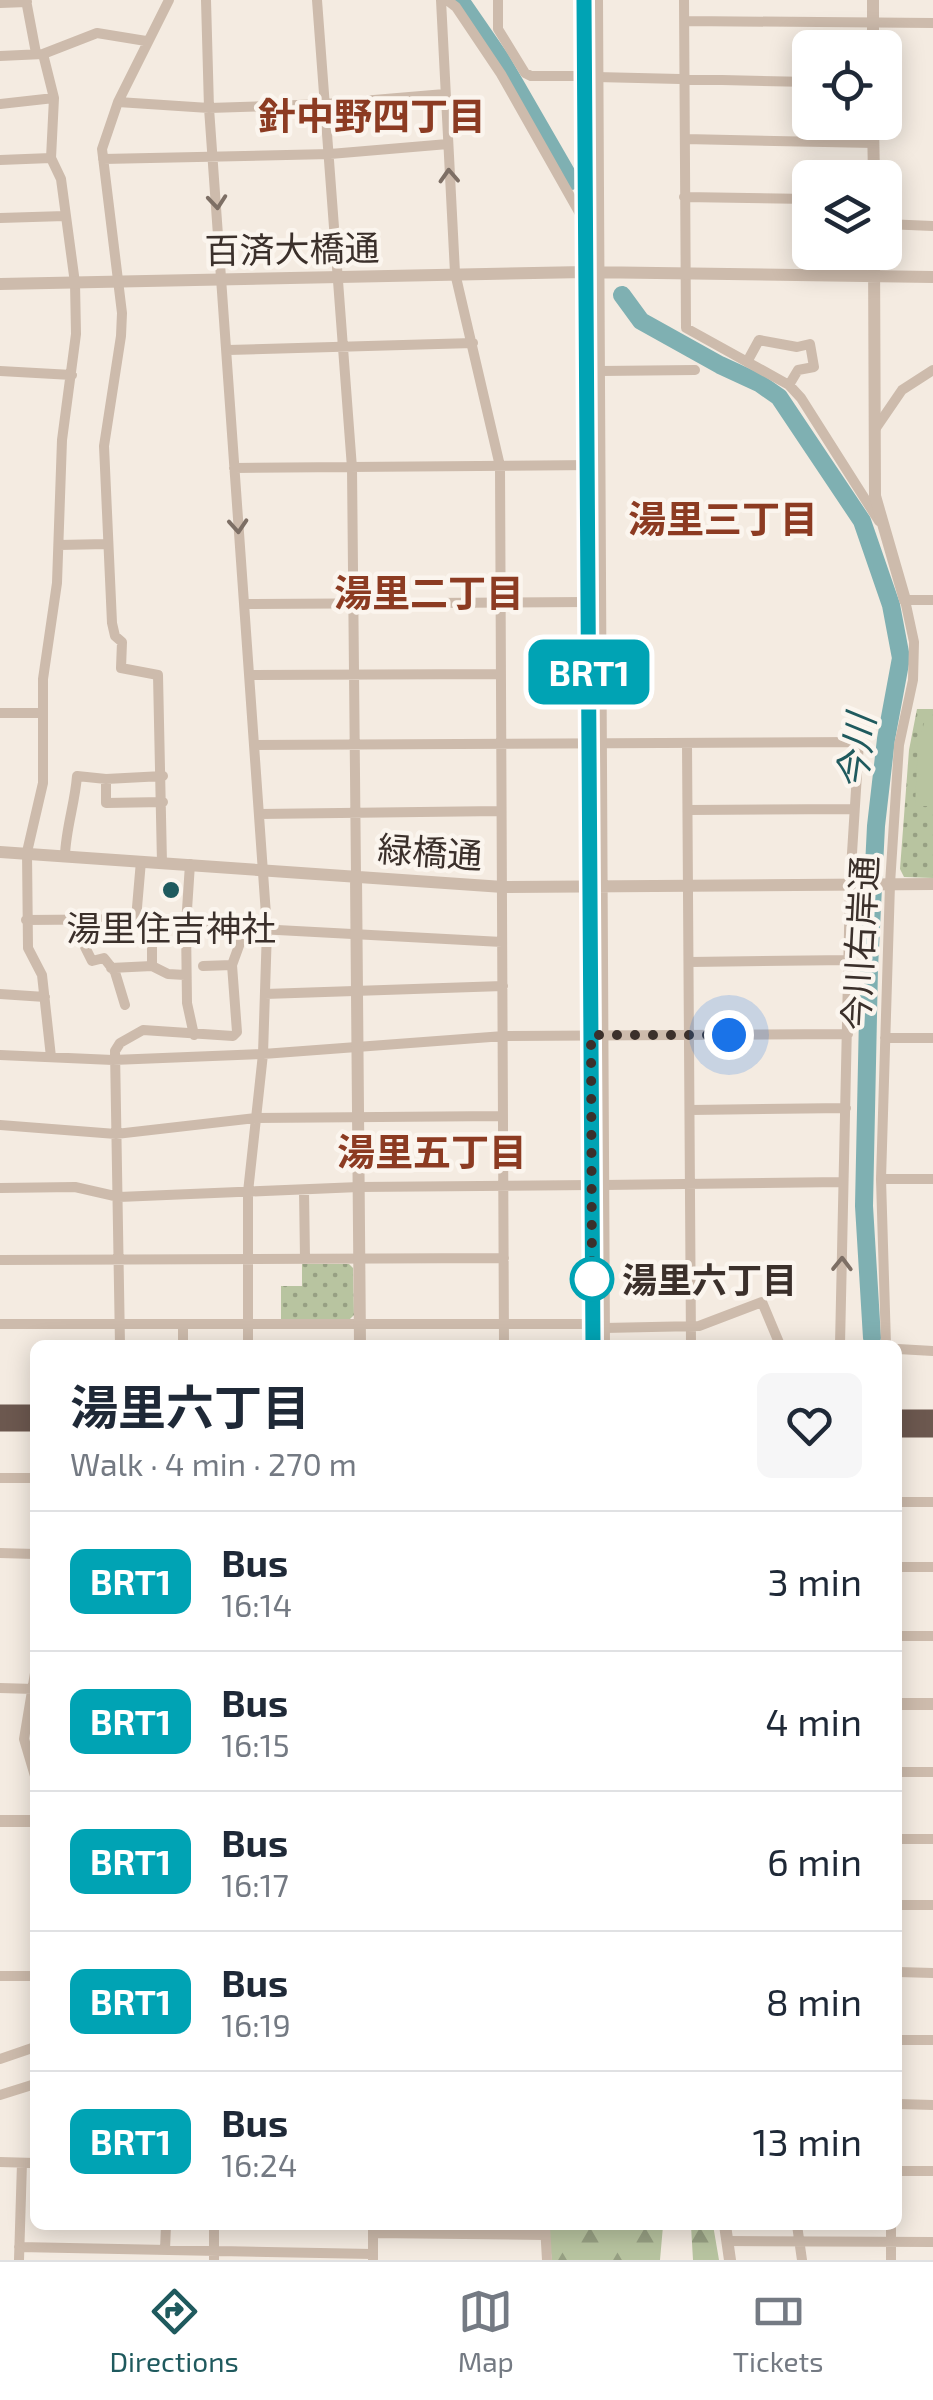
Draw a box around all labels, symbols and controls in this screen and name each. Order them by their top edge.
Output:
map controls [792,30,902,270]
button: locate [792,30,902,140]
district label: 針中野四丁目 [258,92,486,138]
button: layers [792,160,902,270]
one-way arrow [439,167,460,183]
one-way arrow [205,195,227,211]
street label: 百済大橋通 [204,225,380,271]
district label: 湯里三丁目 [628,495,818,541]
one-way arrow [227,519,249,535]
district label: 湯里二丁目 [334,569,524,615]
line badge: BRT1 [519,640,659,704]
text: BRT1 [548,651,630,693]
water label: 今川 [827,707,884,793]
street label: 緑橋通 [376,826,484,876]
street label: 今川右岸通 [833,855,885,1031]
marker: 湯里住吉神社 [160,879,182,901]
place label: 湯里住吉神社 [66,906,276,948]
your location [704,1010,754,1060]
district label: 湯里五丁目 [337,1128,527,1174]
one-way arrow [831,1255,852,1271]
marker: 湯里六丁目 [571,1258,613,1300]
place label: 湯里六丁目 [622,1258,797,1300]
button: heart [757,1373,862,1478]
text: 湯里六丁目 [70,1377,310,1435]
text: Walk · 4 min · 270 m [70,1444,357,1482]
text: Bus [221,1539,288,1585]
text: 3 min [768,1558,862,1604]
text: BRT1 [90,1560,171,1602]
text: 16:14 [221,1585,292,1623]
text: Bus [221,1679,288,1725]
text: 4 min [765,1698,862,1744]
text: BRT1 [90,1700,171,1742]
text: 16:15 [221,1725,290,1763]
text: Bus [221,1819,288,1865]
text: 6 min [767,1838,862,1884]
text: BRT1 [90,1840,171,1882]
text: 16:17 [221,1865,289,1903]
text: Bus [221,1959,288,2005]
text: 8 min [766,1978,862,2024]
text: BRT1 [90,1980,171,2022]
text: 16:19 [221,2005,291,2043]
text: Bus [221,2099,288,2145]
text: 13 min [752,2118,862,2164]
text: BRT1 [90,2120,171,2162]
text: 16:24 [221,2145,297,2183]
tab: Directions [110,2284,239,2378]
tab: Map [458,2284,514,2378]
tab: Tickets [733,2284,823,2378]

